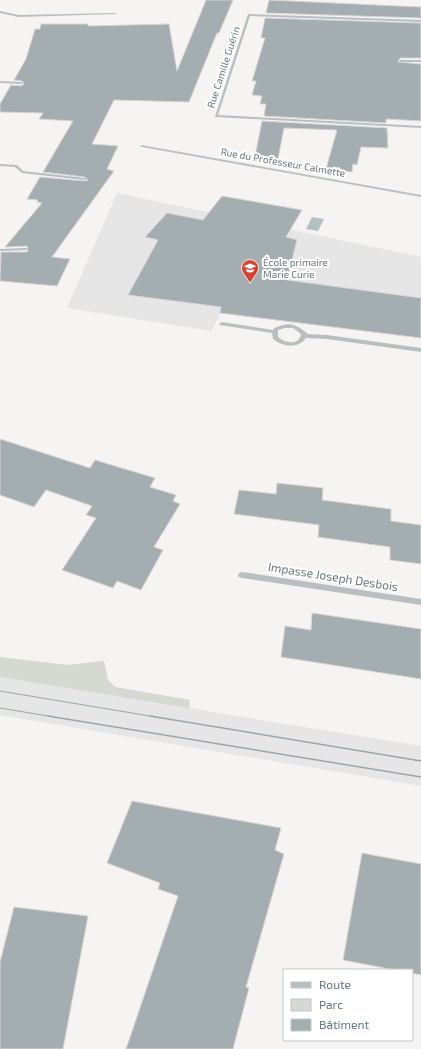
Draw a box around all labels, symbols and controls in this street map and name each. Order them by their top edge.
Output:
street label: Rue Camille Guérin [204,25,242,109]
street label: Rue du Professeur Calmette [220,145,346,179]
place label: École primaire Marie Curie [263,256,328,280]
school or university icon: École primaire Marie Curie [240,258,260,283]
street label: Impasse Joseph Desbois [267,559,399,593]
legend [283,969,413,1041]
text: Route [319,977,351,991]
text: Parc [319,997,343,1011]
text: Bâtiment [319,1017,370,1031]

